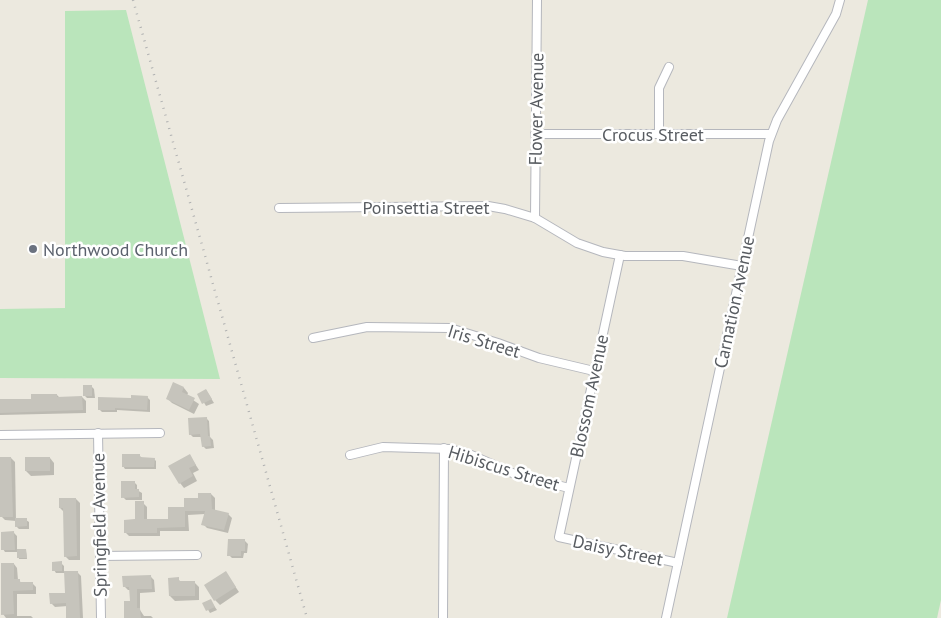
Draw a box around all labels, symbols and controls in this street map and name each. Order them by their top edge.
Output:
street label: Flower Avenue [524,52,548,166]
street label: Crocus Street [602,123,704,146]
street label: Poinsettia Street [362,196,490,219]
street label: Carnation Avenue [709,234,759,370]
place label: Northwood Church [43,238,188,261]
marker: Northwood Church [27,243,39,255]
street label: Iris Street [445,319,523,363]
street label: Blossom Avenue [565,332,613,460]
street label: Hibiscus Street [446,440,562,496]
street label: Springfield Avenue [86,453,112,597]
street label: Daisy Street [571,529,665,571]

